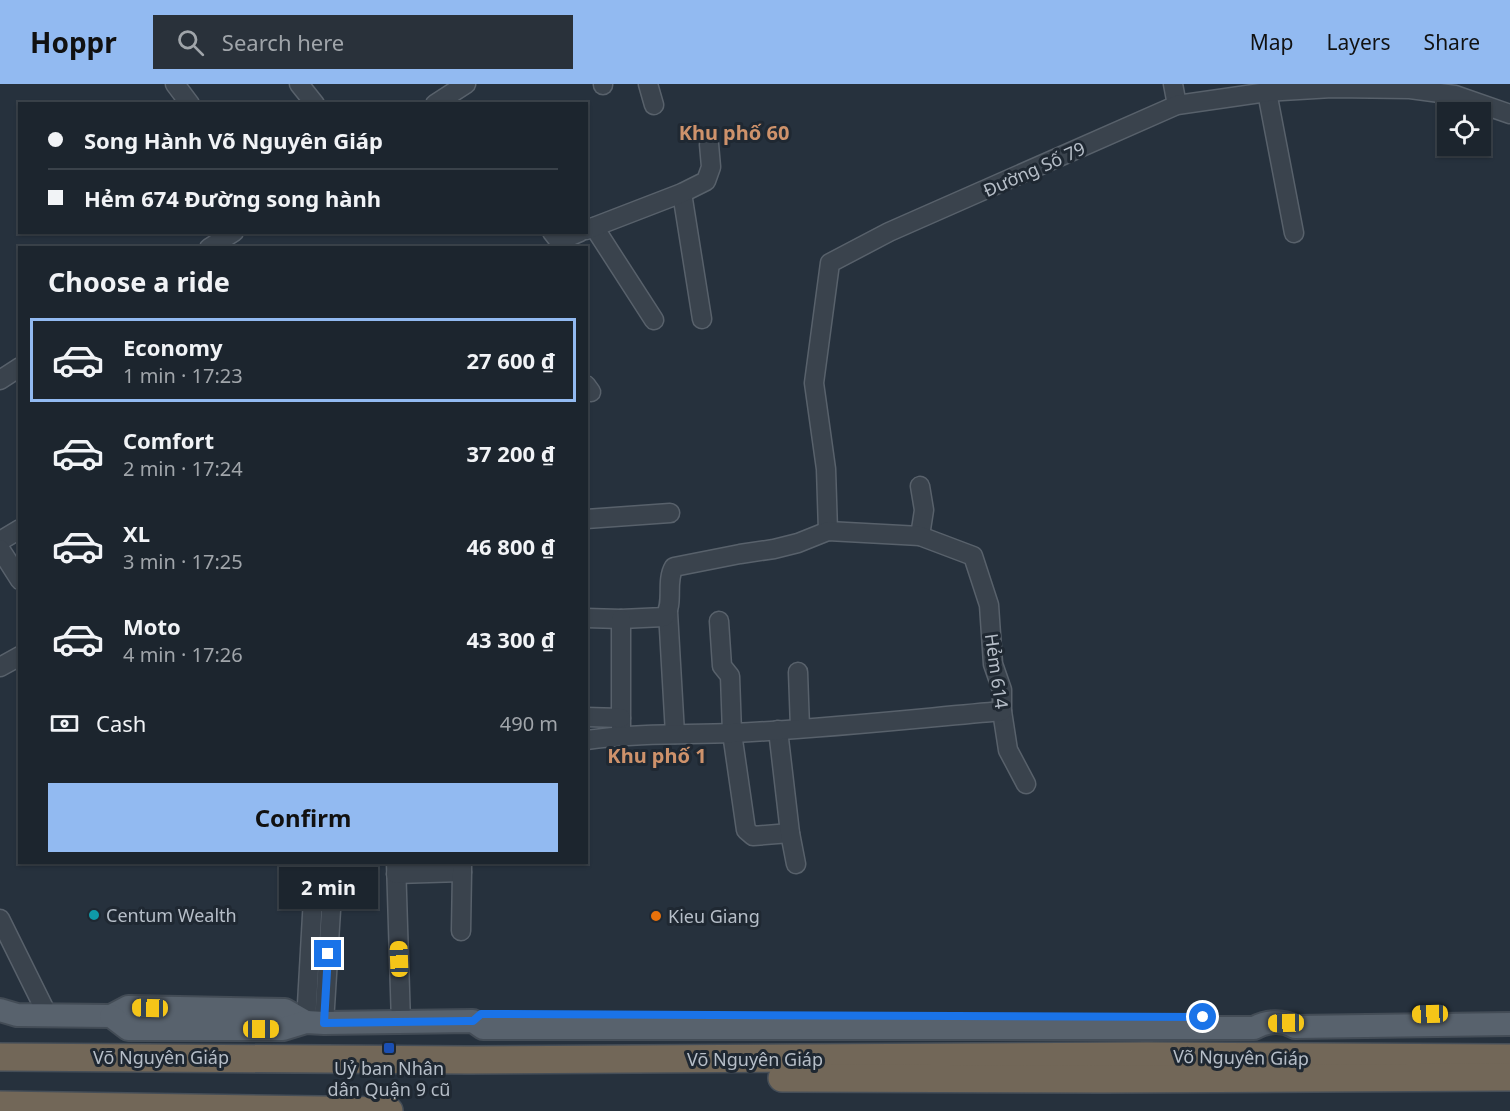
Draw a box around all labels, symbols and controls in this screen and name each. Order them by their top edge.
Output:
search box [153,15,573,69]
text: Hoppr [30,23,117,61]
icon: search [174,26,207,59]
text: Search here [222,27,344,57]
text: Map [1250,28,1294,56]
text: Layers [1327,28,1391,56]
text: Share [1424,28,1480,56]
map controls [1437,102,1491,156]
button: locate [1437,102,1491,156]
district label: Khu phố 60 [679,119,789,146]
text: Song Hành Võ Nguyên Giáp [84,125,383,155]
street label: Đường Số 79 [979,136,1089,202]
text: Hẻm 674 Đường song hành [84,183,381,213]
text: Choose a ride [48,263,230,300]
text: Economy [123,332,222,362]
icon: car [51,333,105,387]
text: 27 600 ₫ [466,345,555,375]
text: 1 min · 17:23 [123,362,243,389]
text: Comfort [123,425,214,455]
icon: car [51,426,105,480]
text: 37 200 ₫ [466,438,555,468]
text: 2 min · 17:24 [123,455,243,482]
text: XL [123,518,150,548]
icon: car [51,519,105,573]
text: 46 800 ₫ [466,531,555,561]
text: 3 min · 17:25 [123,548,243,575]
text: Moto [123,611,181,641]
icon: car [51,612,105,666]
text: 43 300 ₫ [466,624,555,654]
street label: Hẻm 614 [980,632,1014,710]
text: 4 min · 17:26 [123,641,243,668]
icon: cash [48,707,81,740]
text: Cash [96,708,146,738]
text: 490 m [500,710,558,737]
district label: Khu phố 1 [607,742,707,769]
button: Confirm [48,783,558,852]
callout: 2 min [278,867,378,909]
text: 2 min [301,874,356,901]
place label: Centum Wealth [106,903,237,927]
place label: Kieu Giang [668,904,760,928]
marker: Centum Wealth [87,908,101,922]
marker: Kieu Giang [649,909,663,923]
route end [314,940,341,967]
car [389,941,409,977]
car [132,999,168,1017]
route start [1189,1003,1216,1030]
car [1412,1004,1448,1024]
car [1268,1014,1304,1032]
car [243,1020,279,1038]
marker: Uỷ ban Nhân dân Quận 9 cũ [382,1041,396,1055]
street label: Võ Nguyên Giáp [1173,1044,1309,1070]
street label: Võ Nguyên Giáp [93,1045,229,1069]
street label: Võ Nguyên Giáp [687,1047,823,1071]
place label: Uỷ ban Nhân dân Quận 9 cũ [328,1056,450,1101]

